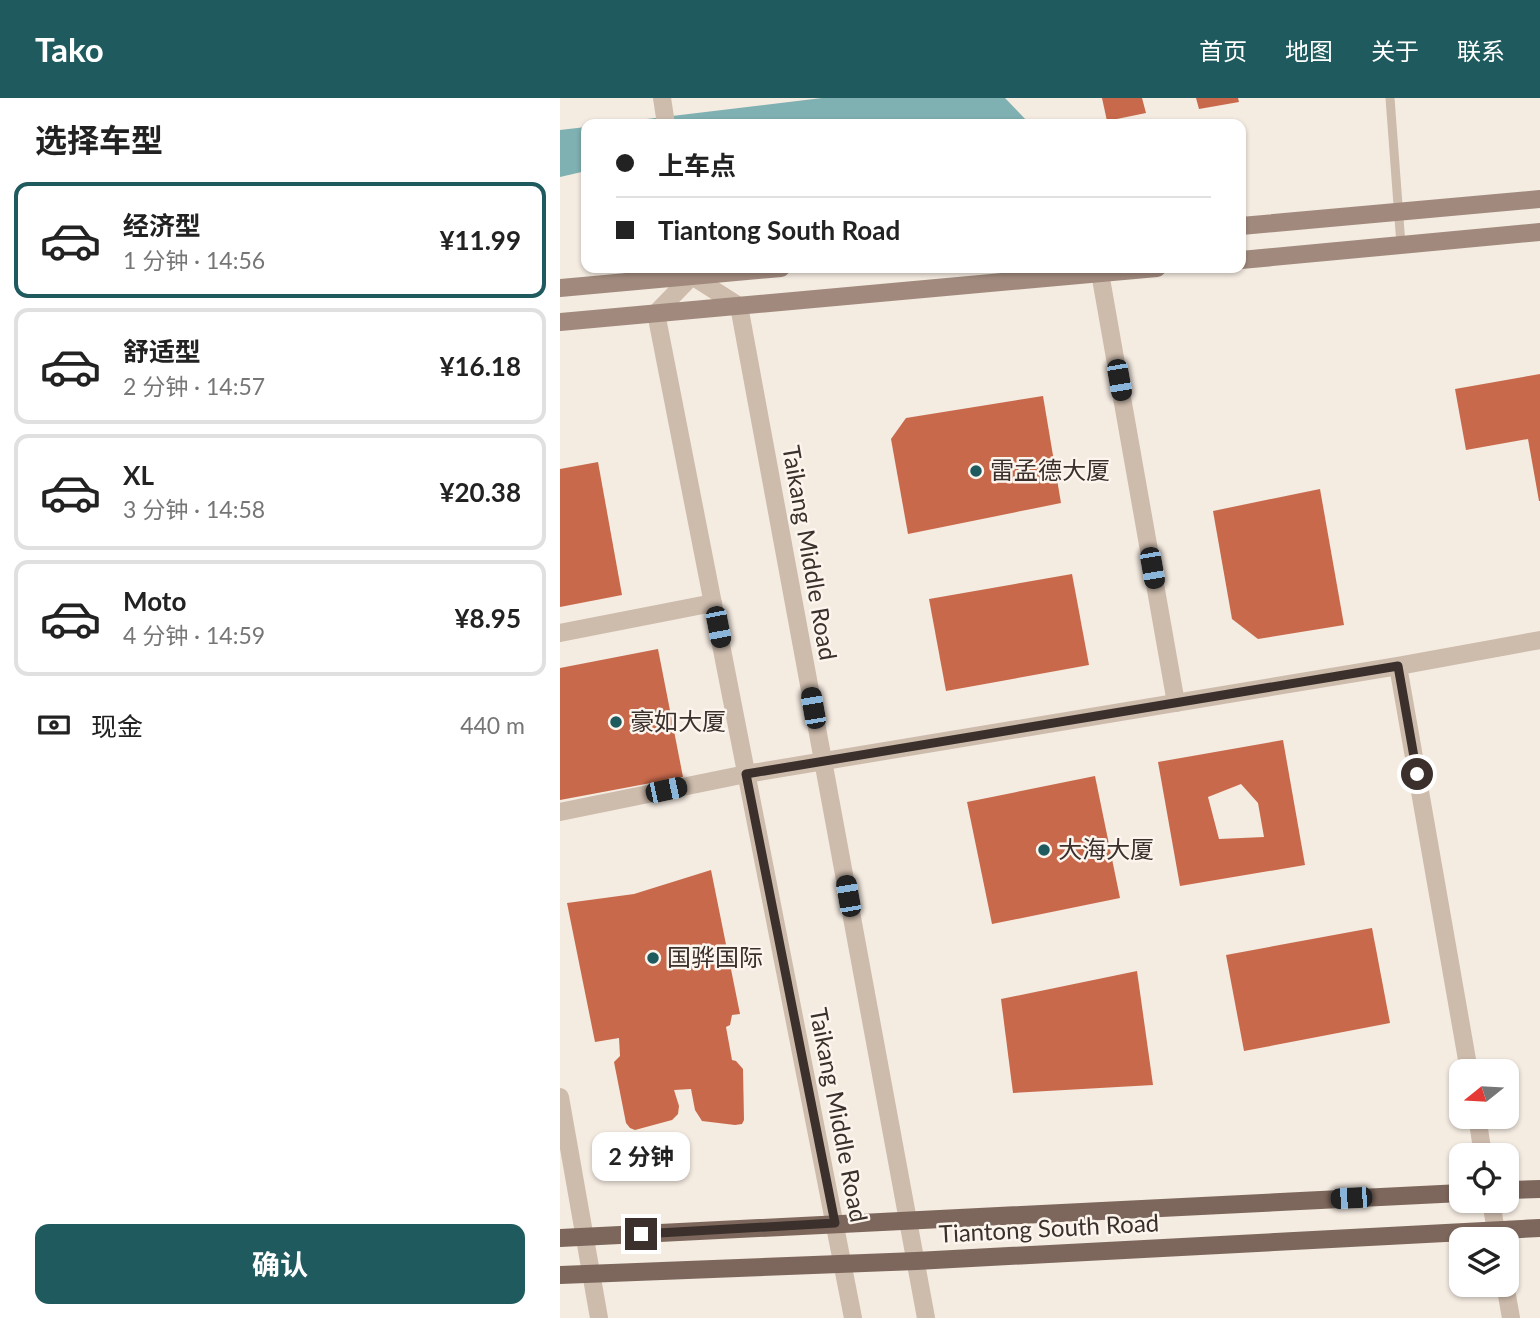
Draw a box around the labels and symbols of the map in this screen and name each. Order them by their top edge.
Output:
car [1106,357,1133,403]
street label: Taikang Middle Road [777,443,844,662]
place label: 雷孟德大厦 [990,455,1110,484]
marker: 雷孟德大厦 [968,463,984,479]
car [1139,545,1166,591]
car [704,604,733,650]
car [800,685,827,731]
place label: 豪如大厦 [630,706,726,735]
marker: 豪如大厦 [608,714,624,730]
route start [1401,758,1433,790]
car [644,775,689,805]
place label: 大海大厦 [1058,834,1154,863]
marker: 大海大厦 [1036,842,1052,858]
car [835,873,862,919]
place label: 国骅国际 [667,942,763,971]
marker: 国骅国际 [645,950,661,966]
street label: Taikang Middle Road [804,1005,874,1224]
north arrow [1449,1059,1519,1129]
callout: 2 分钟 [592,1132,690,1182]
car [1330,1186,1373,1210]
street label: Tiantong South Road [938,1207,1160,1248]
route end [625,1218,657,1250]

